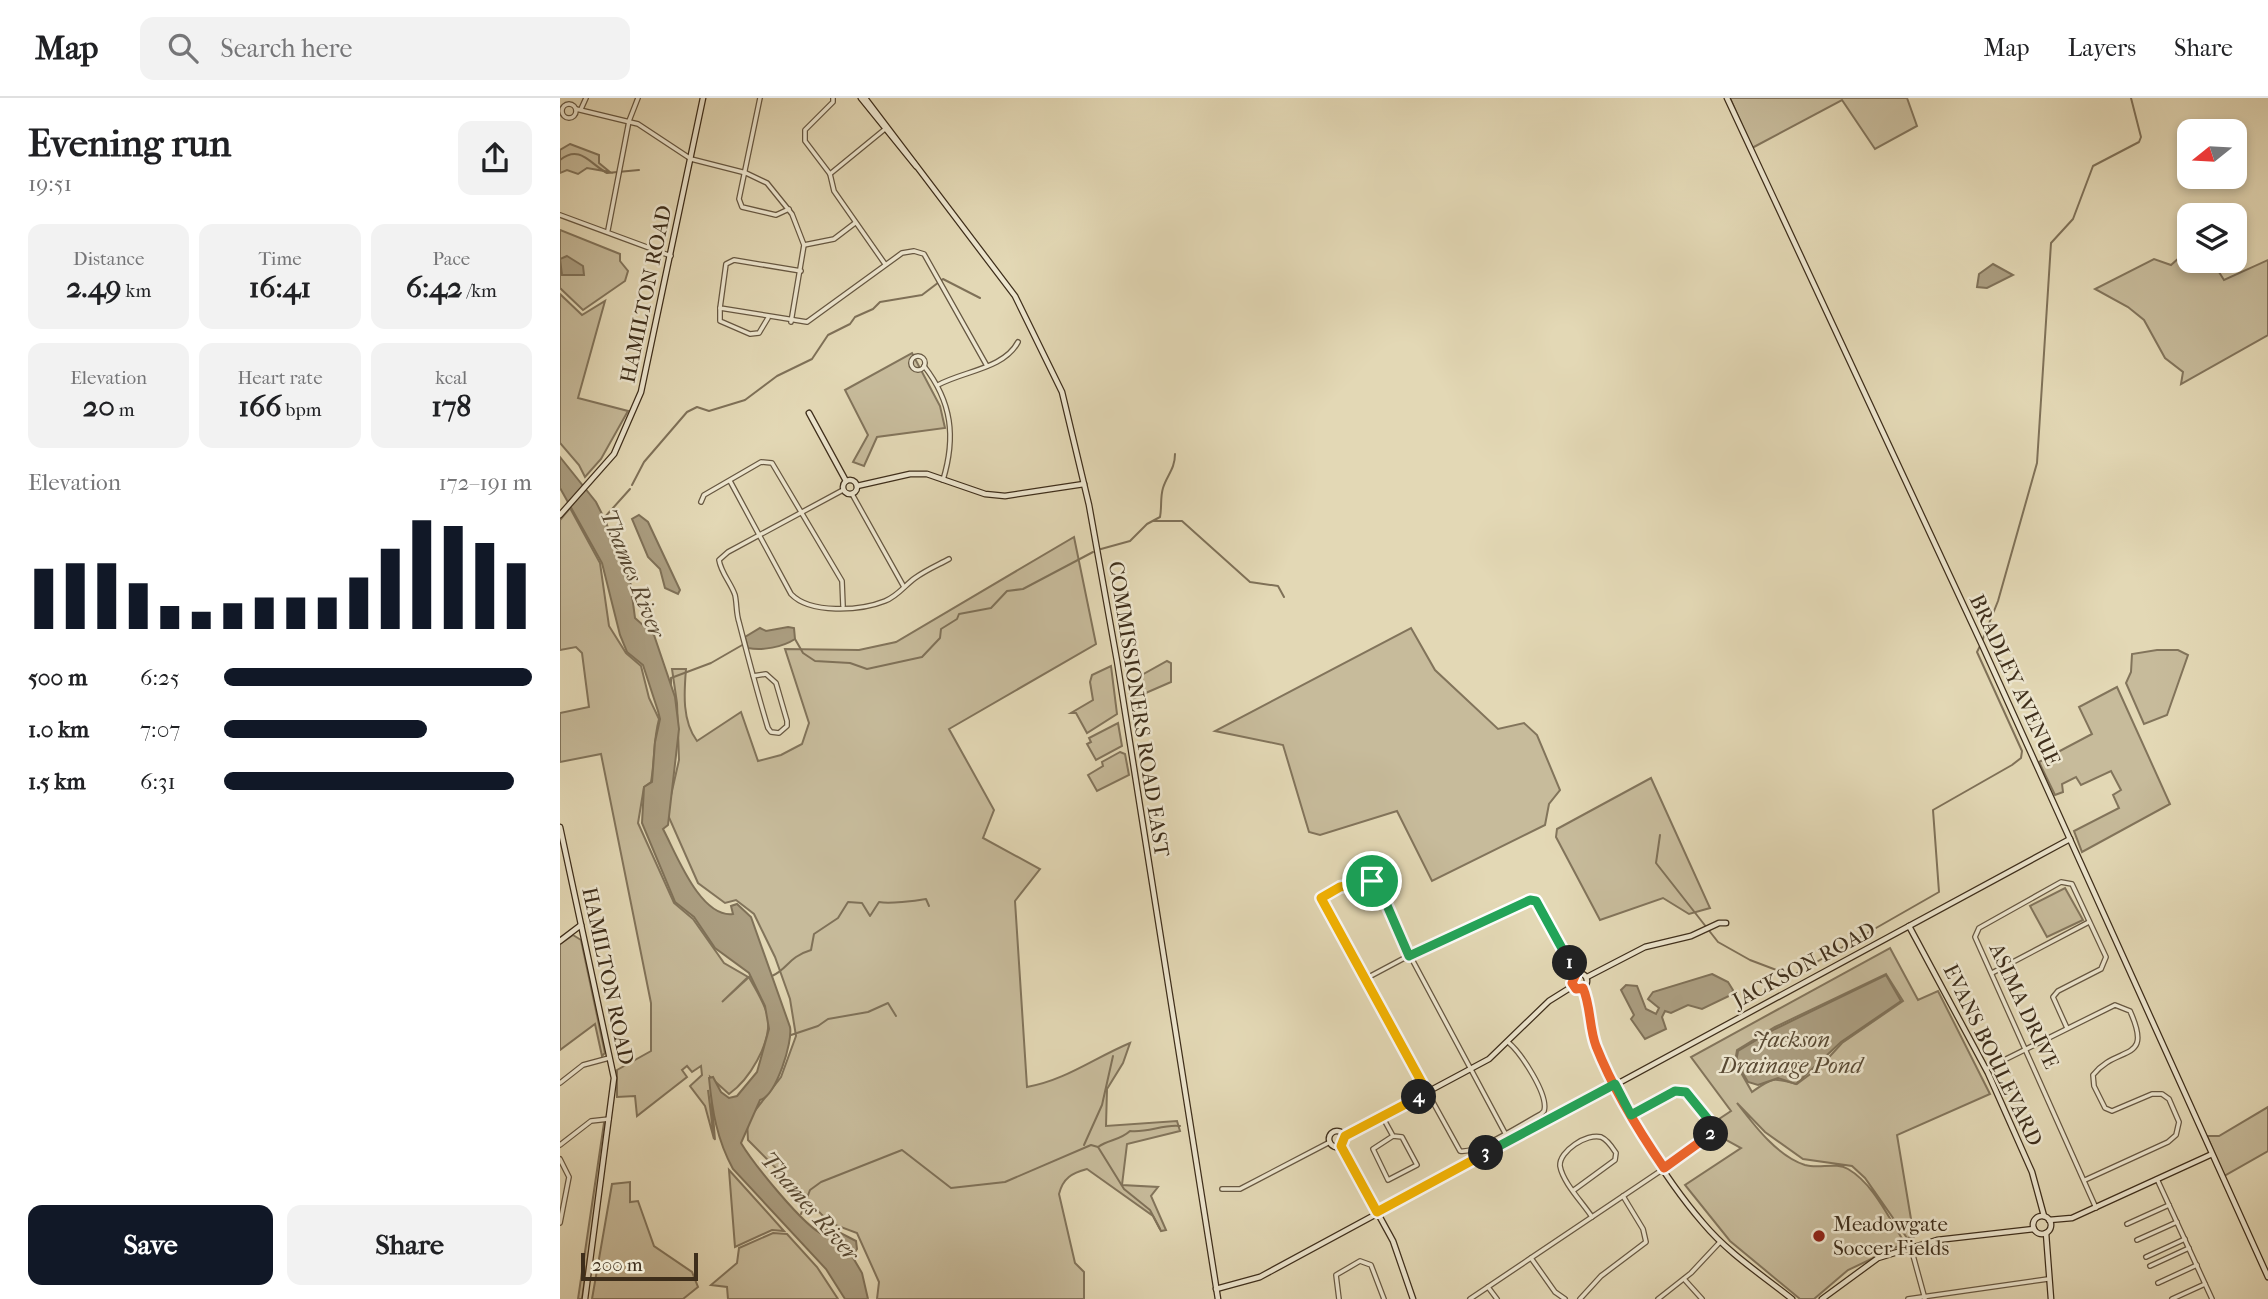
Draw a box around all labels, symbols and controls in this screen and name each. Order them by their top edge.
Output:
search box [140,17,630,80]
text: Map [35,29,98,68]
icon: search [164,29,202,67]
text: Search here [220,33,352,64]
text: Map [1984,34,2030,62]
text: Layers [2068,34,2136,62]
text: Share [2174,34,2233,62]
north arrow [2177,119,2247,189]
map controls [2177,119,2247,273]
text: Evening run [28,121,231,166]
button: share [458,121,532,195]
text: 19:51 [28,170,72,197]
street label: HAMILTON ROAD [615,203,677,385]
button: layers [2177,203,2247,273]
text: Distance [73,248,144,270]
text: Time [258,248,302,270]
text: Pace [432,248,470,270]
text: 2.49 [66,270,122,305]
text: 16:41 [249,270,311,305]
text: 6:42 [406,270,463,305]
text: km [122,280,151,302]
text: /km [463,280,497,302]
text: Elevation [70,367,147,389]
text: Heart rate [237,367,323,389]
text: kcal [435,367,467,389]
text: 20 [83,389,115,424]
text: 166 [238,389,282,424]
text: 178 [431,389,471,424]
text: m [115,399,135,421]
text: bpm [282,399,322,421]
text: Elevation [28,469,121,496]
text: 172–191 m [438,469,532,496]
water label: Thames River [595,505,671,643]
street label: COMMISSIONERS ROAD EAST [1104,560,1174,859]
street label: BRADLEY AVENUE [1965,591,2065,770]
text: 500 m [28,664,87,691]
text: 6:25 [140,664,180,691]
text: 1.0 km [28,716,89,743]
text: 7:07 [140,716,180,743]
text: 1.5 km [28,768,86,795]
text: 6:31 [140,768,176,795]
pin [1342,851,1402,911]
icon: arrive [1353,862,1391,900]
street label: HAMILTON ROAD [577,885,639,1067]
street label: JACKSON ROAD [1727,917,1880,1014]
street label: ASIMA DRIVE [1984,938,2064,1073]
pin: 1 [1552,946,1588,980]
text: 1 [1566,951,1573,973]
street label: EVANS BOULEVARD [1939,960,2047,1150]
water label: Jackson Drainage Pond [1718,1026,1866,1079]
pin: 4 [1402,1080,1436,1114]
text: 4 [1413,1085,1424,1107]
pin: 2 [1694,1116,1728,1152]
text: 2 [1706,1122,1715,1144]
pin: 3 [1468,1136,1504,1170]
text: 3 [1482,1141,1489,1163]
water label: Thames River [755,1146,866,1268]
button: Save [28,1205,273,1285]
button: Share [287,1205,532,1285]
place label: Meadowgate Soccer Fields [1833,1212,1950,1260]
marker: Meadowgate Soccer Fields [1811,1228,1827,1244]
scale bar [581,1250,698,1282]
text: 200 m [592,1254,643,1276]

